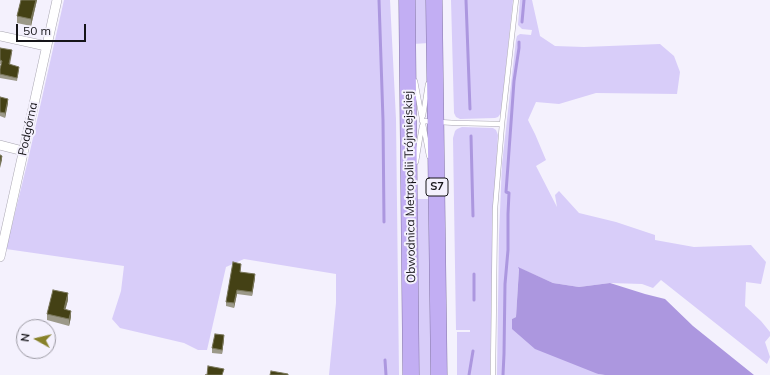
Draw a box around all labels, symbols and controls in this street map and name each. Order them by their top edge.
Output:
scale bar [18,16,88,42]
text: 50 m [23,23,51,38]
street label: Obwodnica Metropolii Trójmiejskiej [401,91,419,283]
street label: Podgórna [15,101,41,157]
road number: S7 [426,178,448,196]
north arrow [16,319,56,359]
text: N [18,332,33,343]

